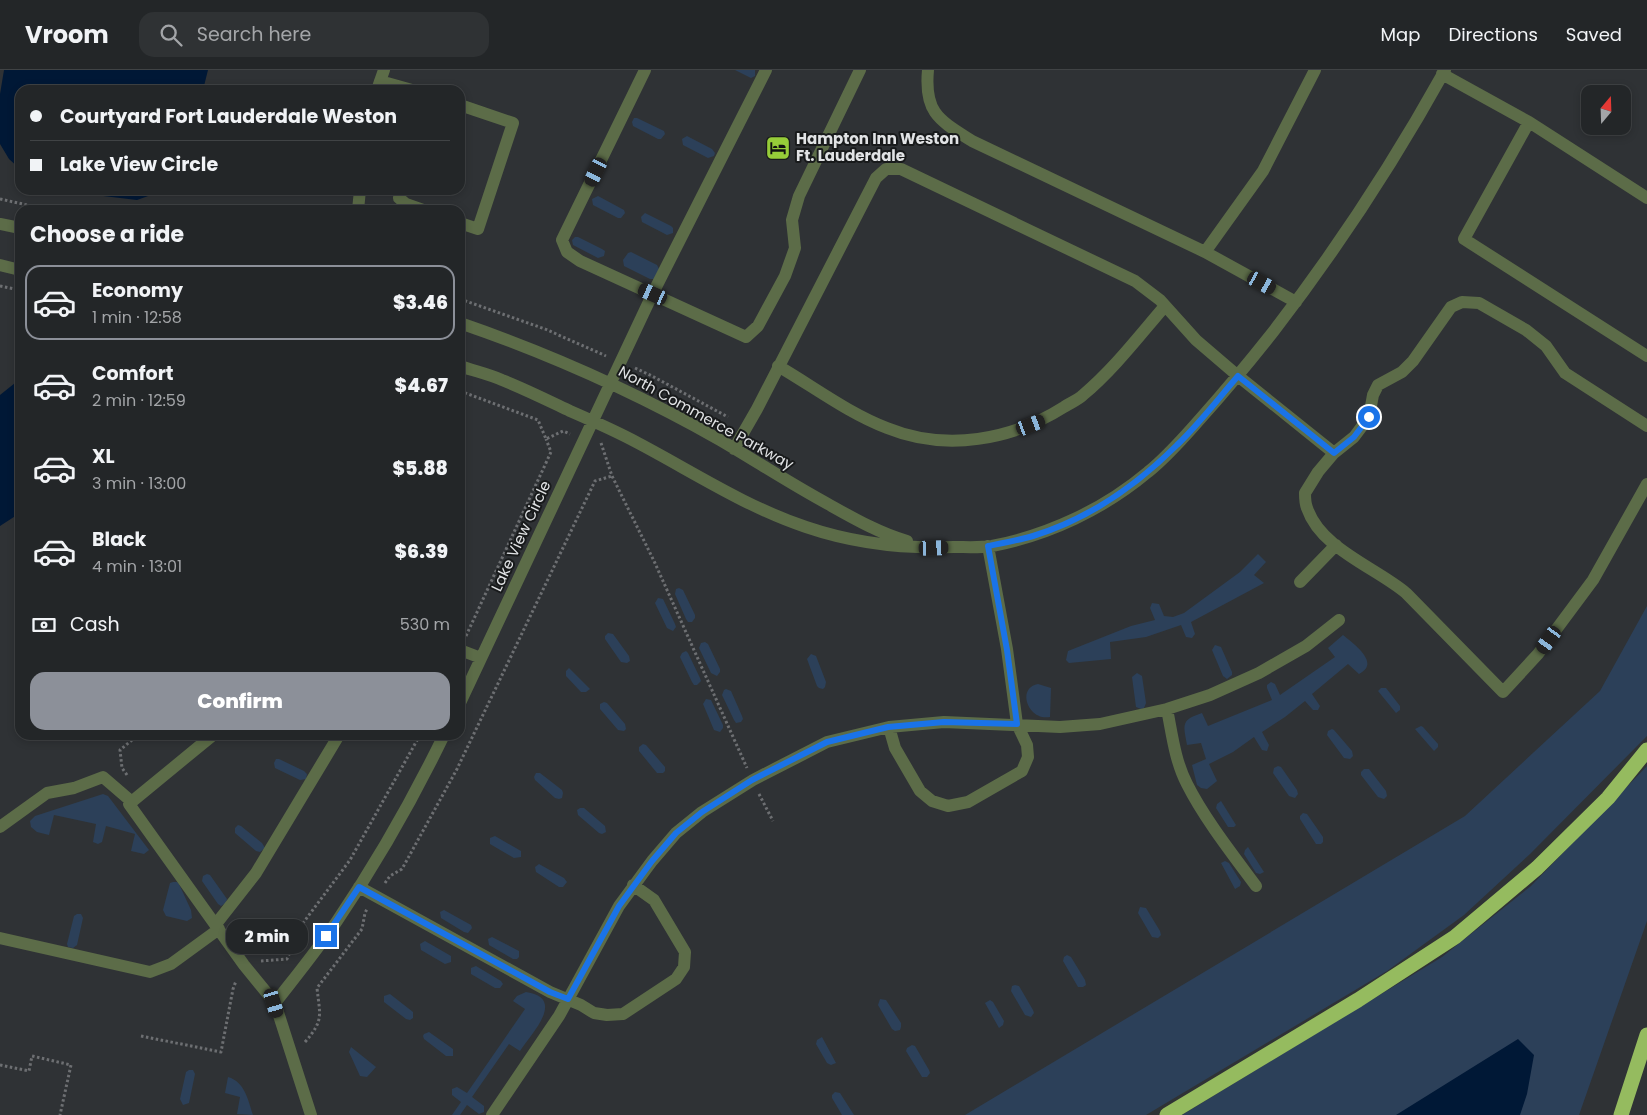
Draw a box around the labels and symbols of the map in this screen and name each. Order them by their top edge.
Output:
north arrow [1581,85,1631,135]
place label: Hampton Inn Weston Ft. Lauderdale [796,128,959,166]
hotel icon: Hampton Inn Weston Ft. Lauderdale [765,135,791,161]
car [582,155,609,189]
car [1245,269,1278,297]
car [636,281,669,307]
street label: North Commerce Parkway [615,361,798,475]
route start [1358,406,1380,428]
car [1014,413,1047,437]
street label: Lake View Circle [486,477,555,595]
car [918,540,949,556]
car [1534,623,1563,657]
callout: 2 min [226,918,308,954]
route end [315,925,337,947]
car [262,986,285,1020]

